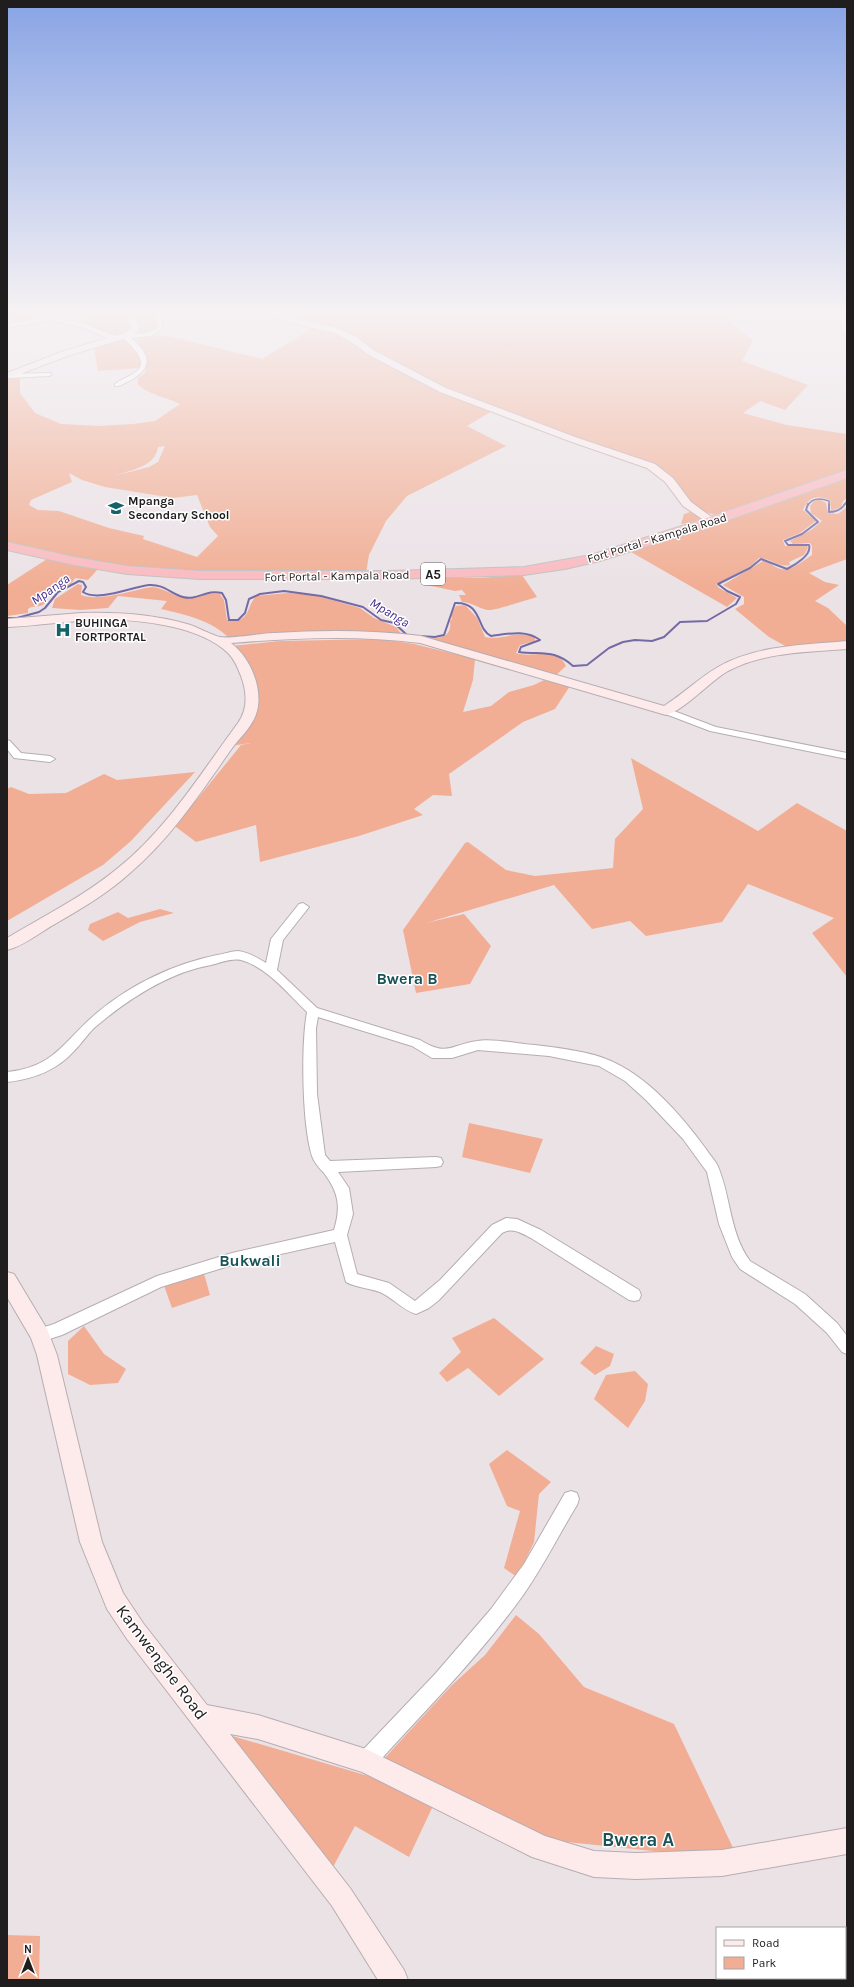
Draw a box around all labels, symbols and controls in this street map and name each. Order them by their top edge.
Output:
place label: Mpanga Secondary School [128,494,230,522]
school or university icon: Mpanga Secondary School [107,499,125,517]
street label: Fort Portal - Kampala Road [585,510,729,566]
road number: A5 [421,563,445,585]
street label: Fort Portal - Kampala Road [264,568,410,584]
water label: Mpanga [28,570,73,608]
water label: Mpanga [367,595,413,630]
place label: BUHINGA FORTPORTAL [75,616,146,644]
hospital icon: BUHINGA FORTPORTAL [54,621,72,639]
district label: Bwera B [376,969,438,988]
district label: Bukwali [219,1251,281,1270]
street label: Kamwenghe Road [112,1601,212,1723]
district label: Bwera A [602,1829,674,1851]
legend [716,1927,846,1979]
text: Road [752,1936,780,1950]
north arrow [8,1939,48,1979]
text: N [24,1943,32,1956]
text: Park [752,1956,777,1970]

